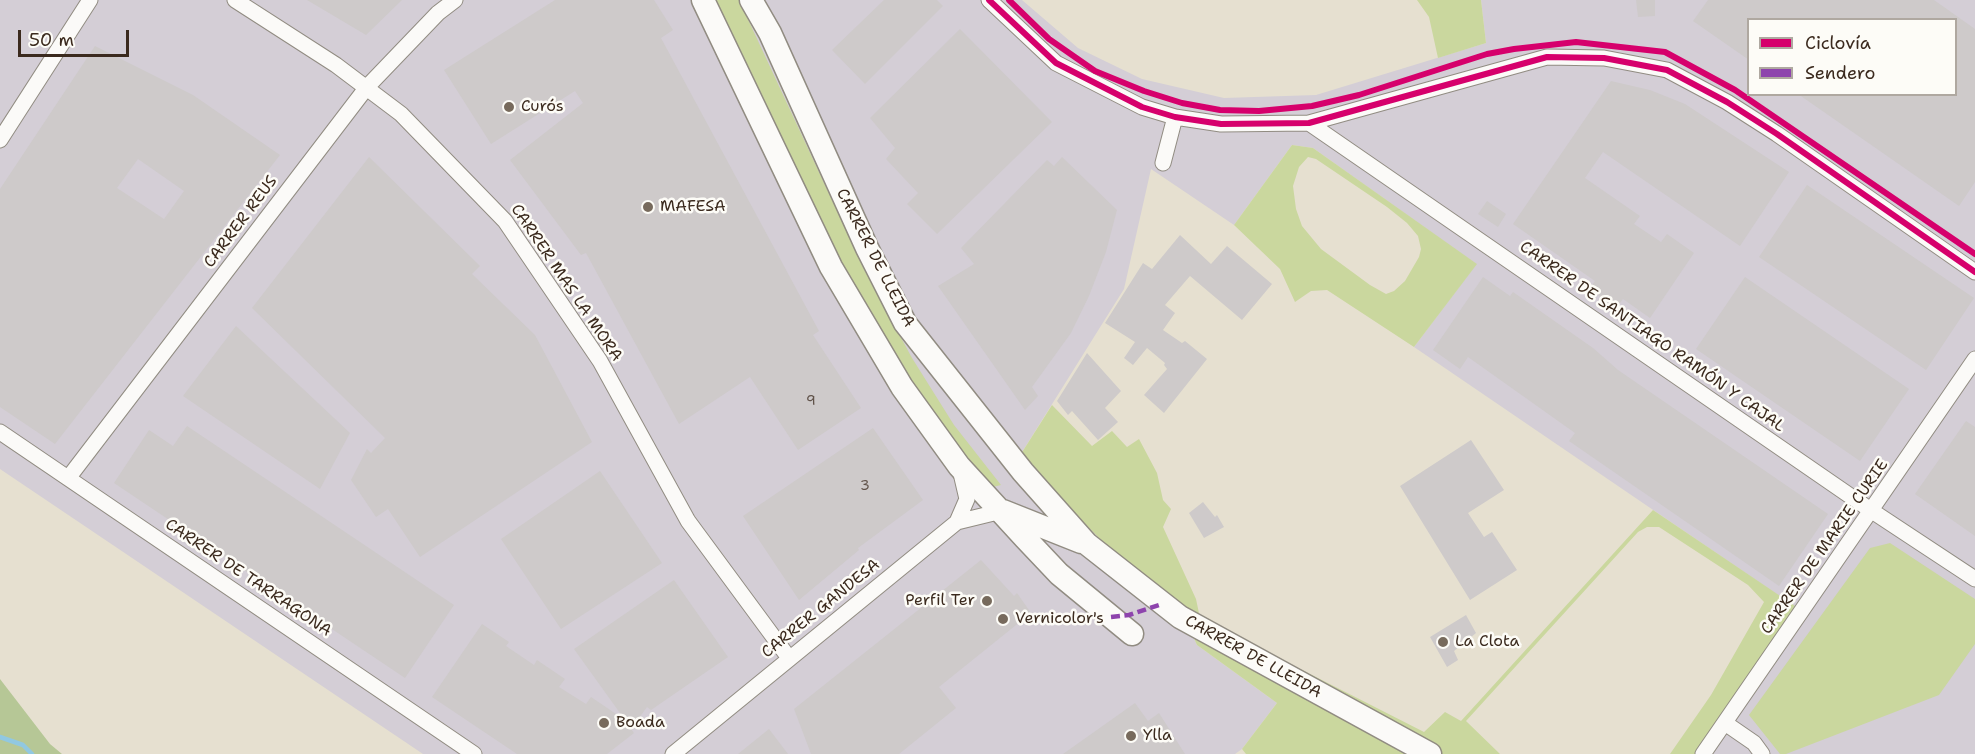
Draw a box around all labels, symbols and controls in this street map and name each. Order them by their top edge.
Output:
scale bar [21,18,132,56]
legend [1747,18,1957,96]
text: 50 m [29,28,74,52]
text: Ciclovía [1805,31,1871,55]
text: Sendero [1805,61,1875,85]
place label: Curós [521,97,564,117]
marker: Curós [502,100,516,114]
street label: CARRER REUS [200,172,282,272]
street label: CARRER DE LLEIDA [832,185,918,331]
place label: MAFESA [660,197,726,217]
marker: MAFESA [641,200,655,214]
street label: CARRER MAS LA MORA [506,201,626,365]
street label: CARRER DE SANTIAGO RAMÓN Y CAJAL [1516,238,1788,436]
house number: 9 [806,393,816,409]
street label: CARRER DE MARIE CURIE [1757,456,1893,638]
house number: 3 [860,478,870,494]
street label: CARRER DE TARRAGONA [161,515,335,641]
street label: CARRER GANDESA [758,556,884,662]
place label: Perfil Ter [905,591,975,611]
marker: Perfil Ter [980,594,994,608]
place label: Vernicolor's [1015,609,1104,629]
street label: CARRER DE LLEIDA [1181,611,1325,703]
marker: Vernicolor's [996,612,1010,626]
place label: La Clota [1455,632,1519,652]
marker: La Clota [1436,635,1450,649]
place label: Boada [616,713,665,733]
marker: Boada [597,716,611,730]
place label: Ylla [1143,726,1172,746]
marker: Ylla [1124,729,1138,743]

